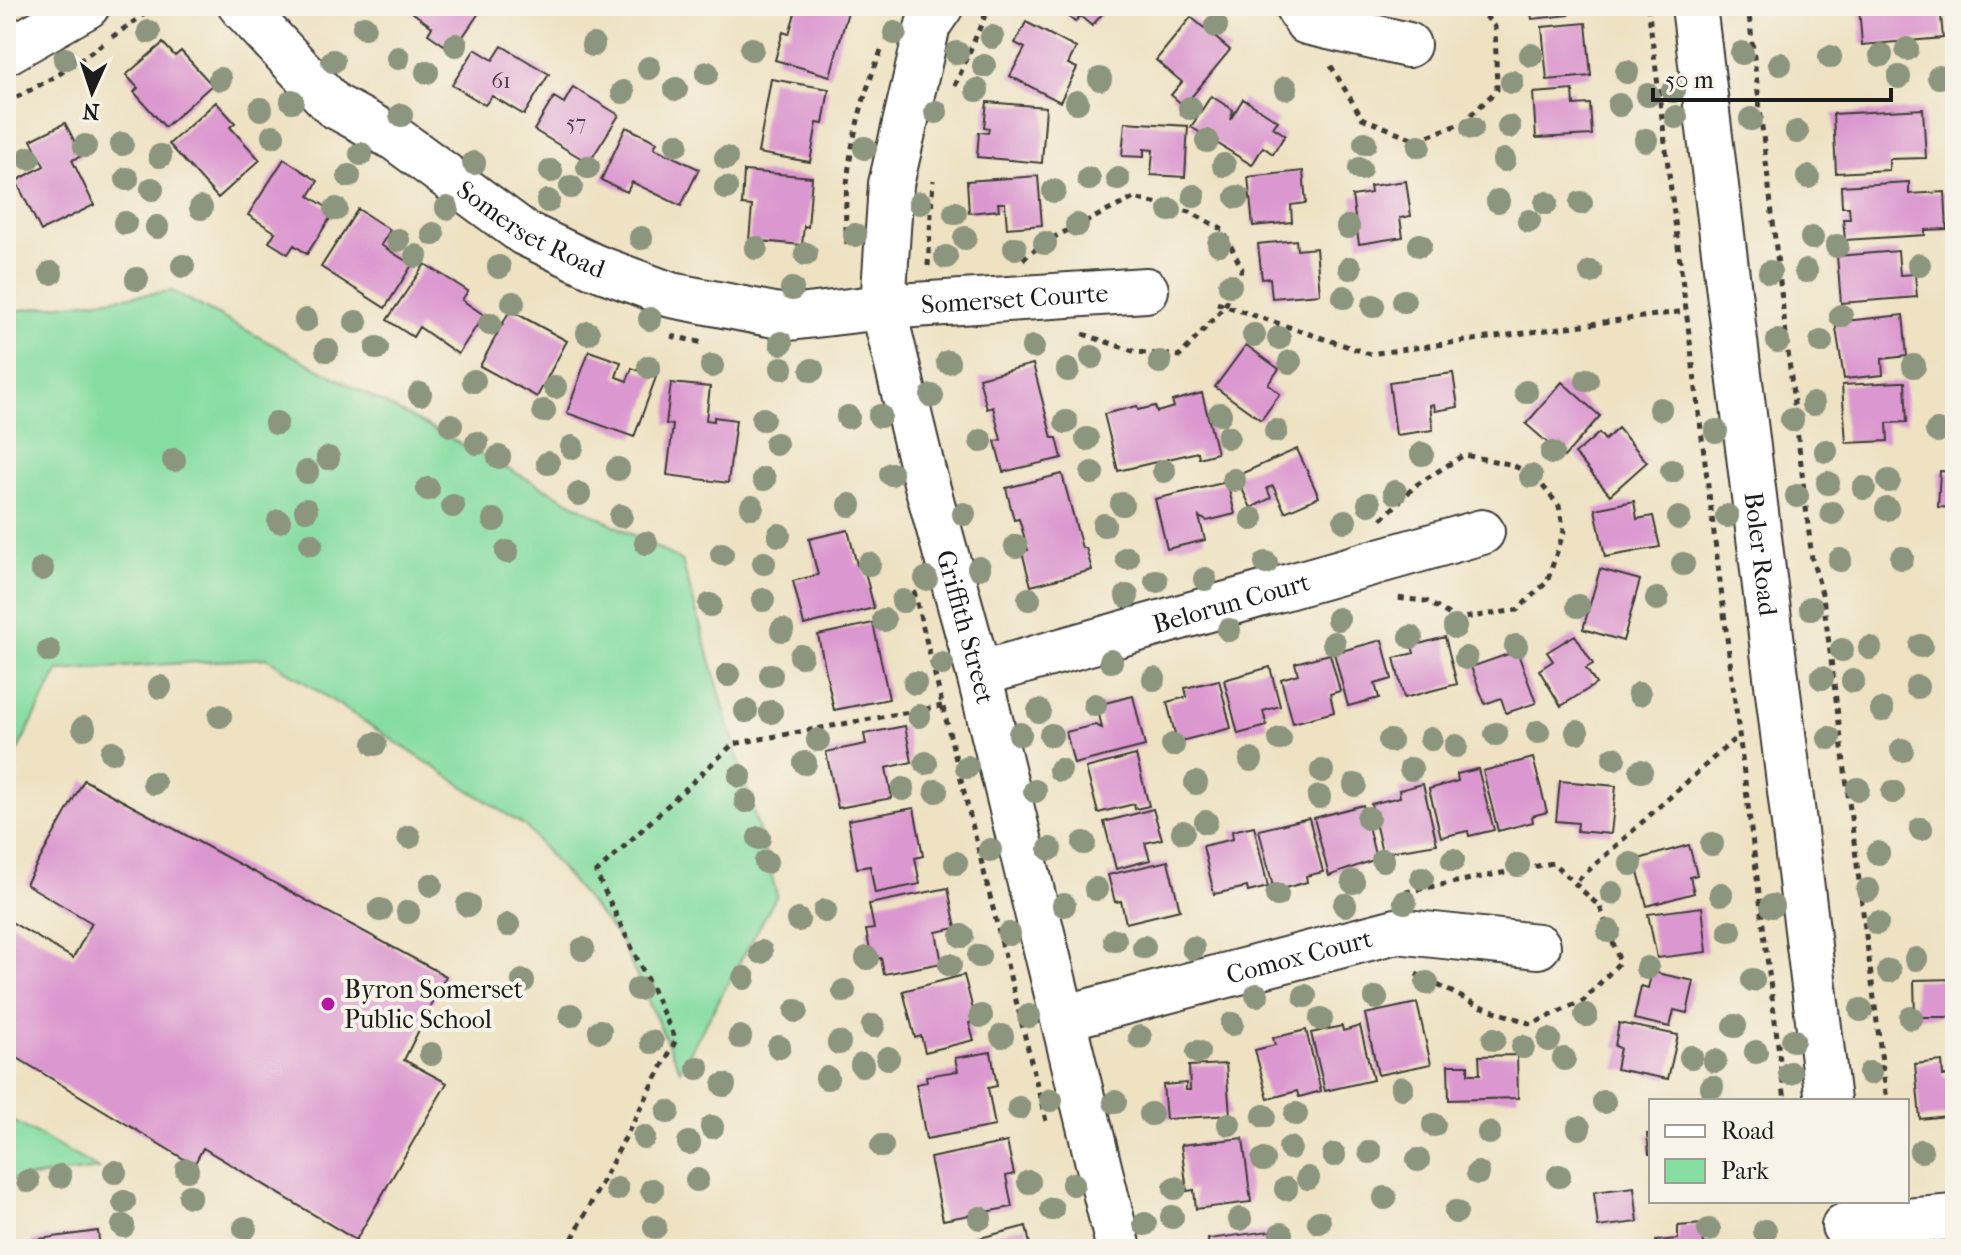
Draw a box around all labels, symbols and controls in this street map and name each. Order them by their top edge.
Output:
north arrow [52,52,132,132]
scale bar [1653,52,1891,102]
text: 50 m [1665,66,1714,94]
house number: 61 [491,68,511,94]
text: N [82,98,100,124]
house number: 57 [566,110,586,136]
street label: Somerset Road [451,174,610,285]
street label: Somerset Courte [920,277,1110,321]
street label: Boler Road [1738,490,1784,618]
street label: Griffith Street [930,547,1001,708]
street label: Belorun Court [1149,566,1314,640]
street label: Comox Court [1223,923,1376,991]
place label: Byron Somerset Public School [344,974,524,1035]
marker: Byron Somerset Public School [319,995,337,1013]
legend [1649,1099,1909,1203]
text: Road [1721,1117,1775,1145]
text: Park [1721,1157,1769,1185]

